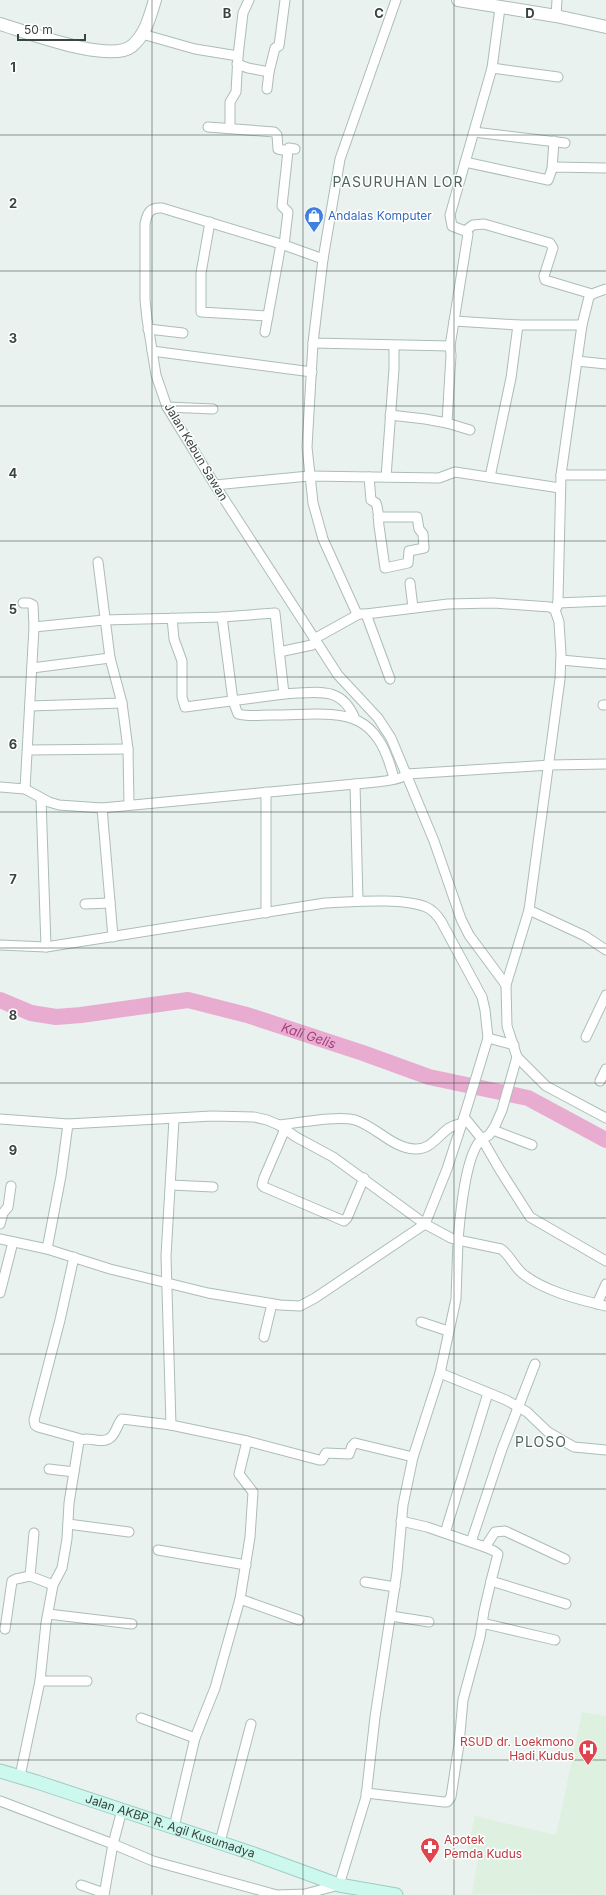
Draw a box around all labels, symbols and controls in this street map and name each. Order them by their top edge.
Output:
text: B [223,5,232,21]
text: C [374,5,384,21]
text: D [525,5,535,21]
scale bar [18,16,85,42]
text: 50 m [24,22,53,37]
text: 1 [10,59,16,75]
district label: PASURUHAN LOR [332,173,464,190]
text: 2 [9,195,17,211]
shop icon: Andalas Komputer [303,205,325,233]
place label: Andalas Komputer [328,208,432,223]
text: 3 [9,330,17,346]
street label: Jalan Kebun Sawan [161,400,232,503]
text: 4 [9,465,18,481]
text: 5 [9,601,17,617]
text: 6 [9,736,17,752]
text: 7 [9,871,17,887]
text: 8 [9,1007,17,1023]
water label: Kali Gelis [279,1019,338,1052]
text: 9 [9,1142,17,1158]
district label: PLOSO [515,1433,567,1450]
place label: RSUD dr. Loekmono Hadi Kudus [460,1734,574,1763]
hospital icon: RSUD dr. Loekmono Hadi Kudus [577,1738,599,1766]
street label: Jalan AKBP. R. Agil Kusumadya [84,1791,257,1861]
place label: Apotek Pemda Kudus [444,1832,522,1861]
pharmacy icon: Apotek Pemda Kudus [419,1836,441,1864]

